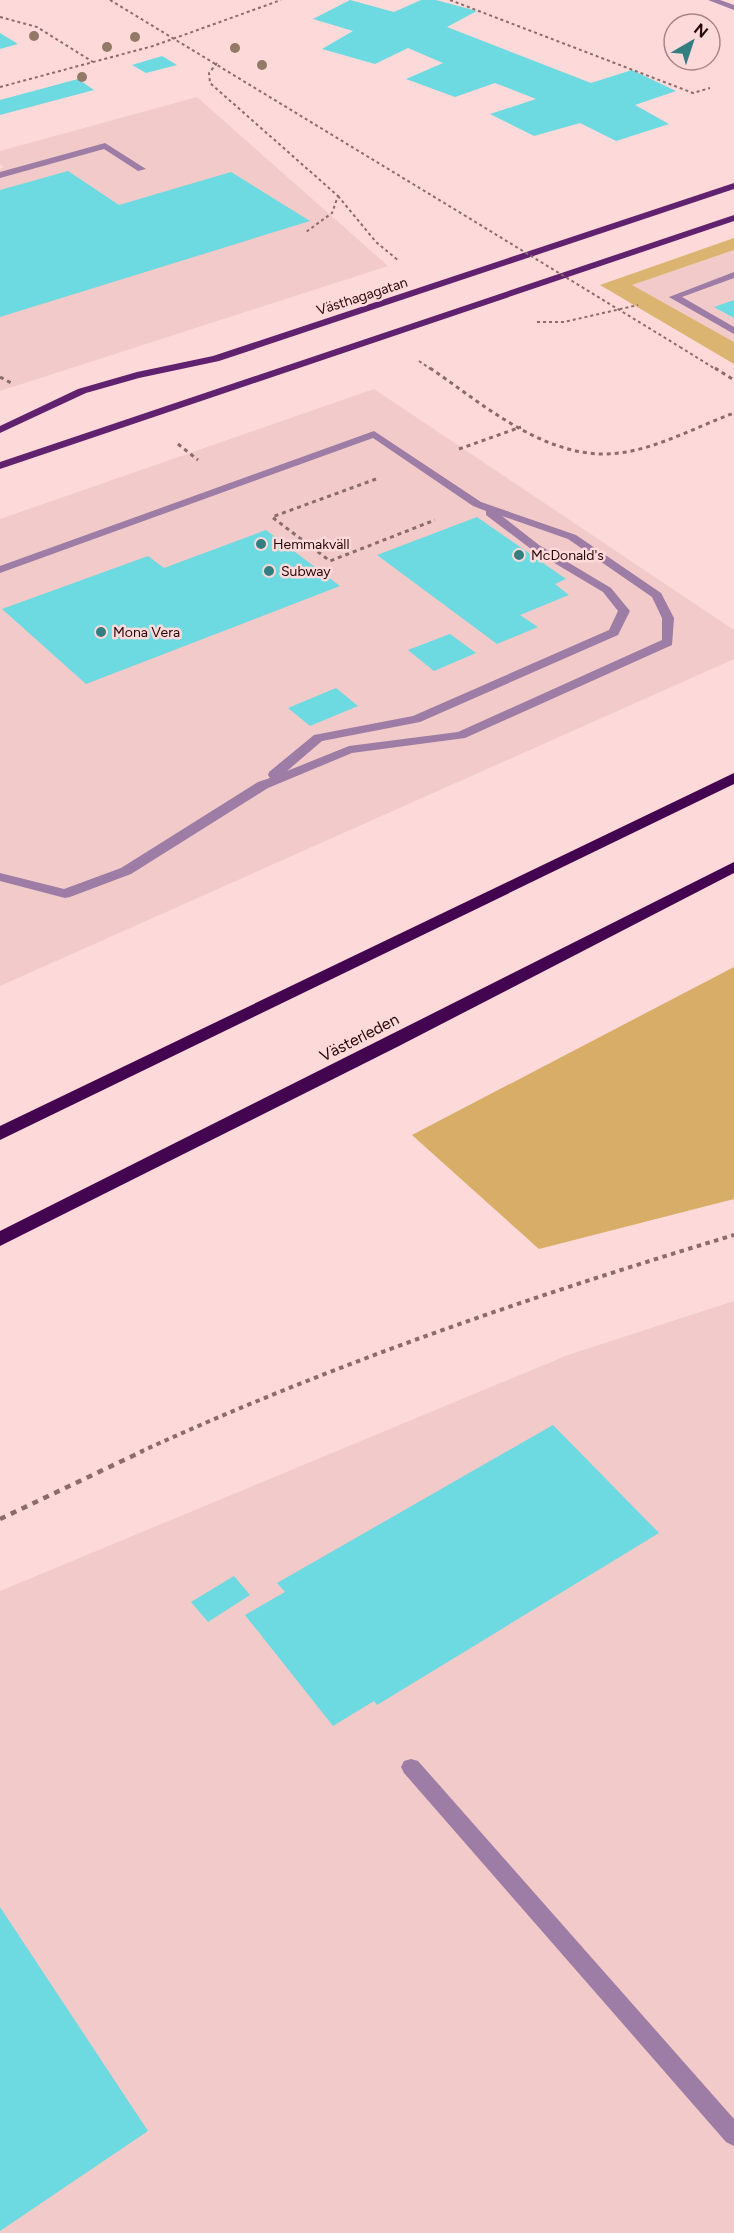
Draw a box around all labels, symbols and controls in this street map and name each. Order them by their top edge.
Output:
north arrow [662,12,722,72]
text: N [690,19,712,42]
street label: Västhagagatan [315,274,410,319]
place label: Hemmakväll [273,536,349,553]
marker: Hemmakväll [254,537,268,551]
place label: McDonald's [531,547,604,564]
marker: McDonald's [512,548,526,562]
place label: Subway [281,563,331,580]
marker: Subway [262,564,276,578]
place label: Mona Vera [113,624,180,641]
marker: Mona Vera [94,625,108,639]
street label: Västerleden [317,1009,402,1065]

